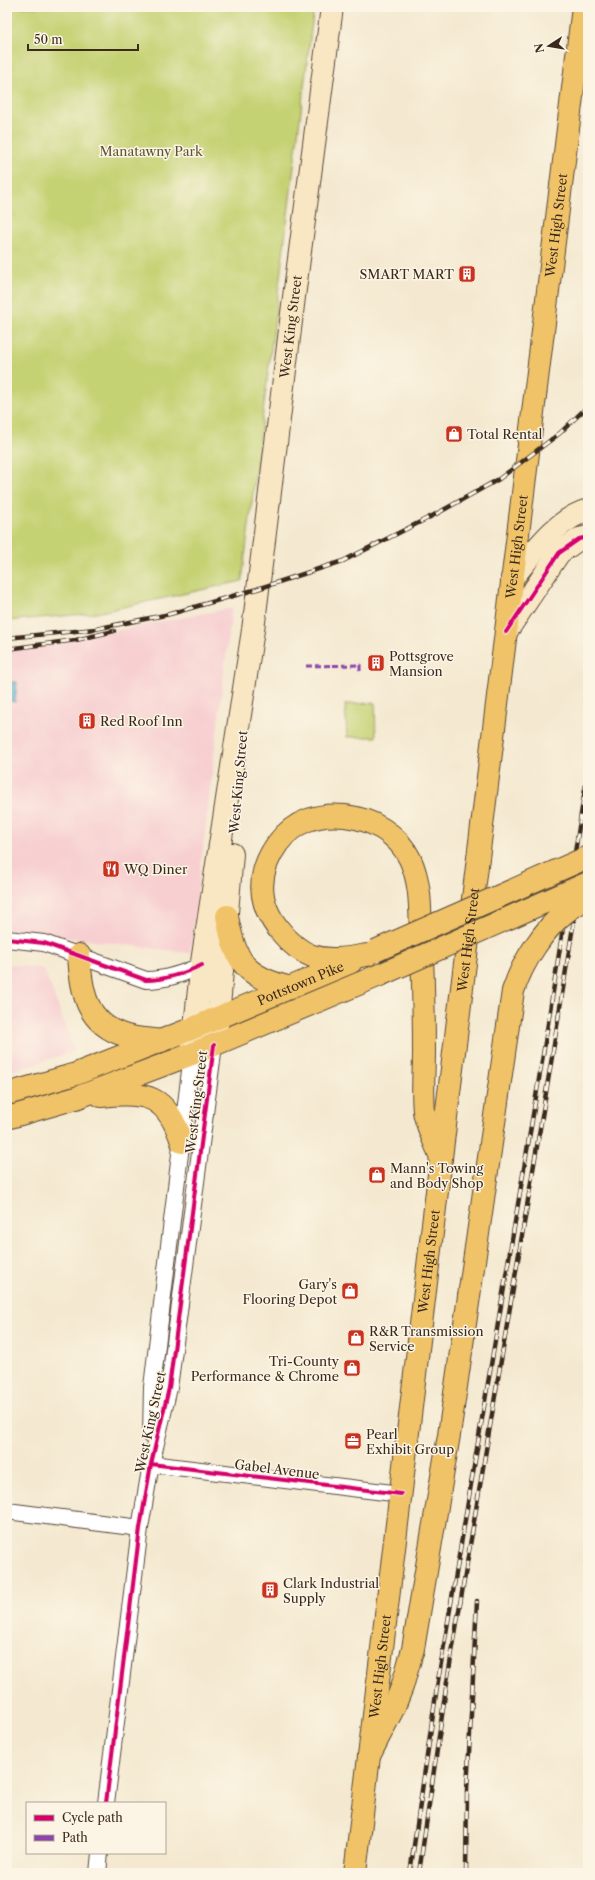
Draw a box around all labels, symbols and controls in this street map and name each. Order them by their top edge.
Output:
scale bar [28,26,138,52]
north arrow [529,26,569,66]
text: 50 m [34,32,63,47]
text: N [531,42,547,54]
park label: Manatawny Park [99,143,203,159]
street label: West High Street [542,172,570,279]
building icon: SMART MART [457,264,477,284]
place label: SMART MART [360,266,454,282]
street label: West King Street [276,274,305,380]
shop icon: Total Rental [444,424,464,444]
place label: Total Rental [467,426,543,442]
street label: West High Street [502,494,531,601]
place label: Pottsgrove Mansion [389,648,454,679]
building icon: Pottsgrove Mansion [366,653,386,673]
building icon: Red Roof Inn [77,711,97,731]
place label: Red Roof Inn [100,713,183,729]
street label: West King Street [225,729,251,835]
restaurant icon: WQ Diner [101,859,121,879]
place label: WQ Diner [123,861,188,877]
street label: West High Street [453,887,482,994]
street label: Pottstown Pike [255,958,346,1008]
street label: West King Street [182,1049,210,1155]
place label: Mann's Towing and Body Shop [390,1160,483,1191]
shop icon: Mann's Towing and Body Shop [367,1165,387,1185]
street label: West High Street [414,1208,443,1315]
place label: Gary's Flooring Depot [242,1276,337,1307]
shop icon: Gary's Flooring Depot [340,1281,360,1301]
place label: R&R Transmission Service [369,1323,484,1354]
shop icon: R&R Transmission Service [346,1328,366,1348]
place label: Tri-County Performance & Chrome [191,1353,340,1384]
shop icon: Tri-County Performance & Chrome [342,1358,362,1378]
street label: West King Street [131,1369,169,1475]
place label: Pearl Exhibit Group [366,1426,454,1457]
office icon: Pearl Exhibit Group [343,1431,363,1451]
street label: Gabel Avenue [234,1456,320,1482]
place label: Clark Industrial Supply [283,1575,379,1606]
building icon: Clark Industrial Supply [260,1580,280,1600]
street label: West High Street [366,1613,394,1720]
legend [26,1802,166,1854]
text: Cycle path [62,1810,123,1825]
text: Path [62,1830,88,1845]

